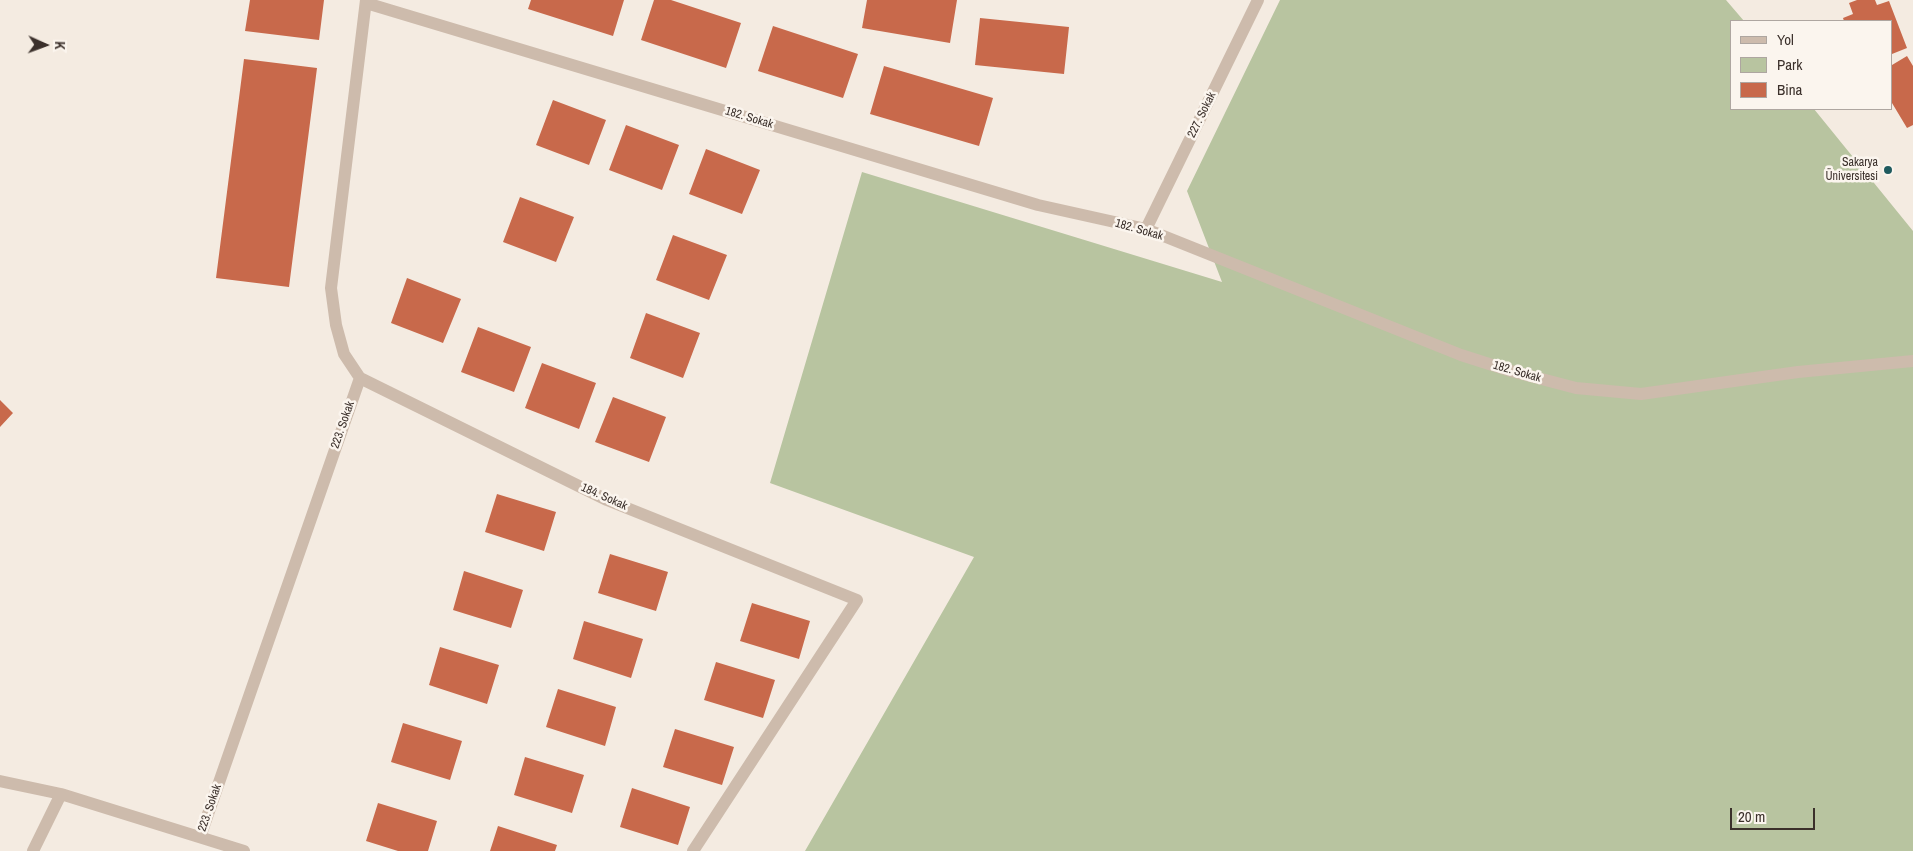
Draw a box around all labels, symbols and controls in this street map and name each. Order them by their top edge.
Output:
north arrow [20,20,70,70]
legend [1730,20,1893,110]
text: Yol [1777,29,1794,50]
text: K [51,41,69,50]
text: Park [1777,54,1802,75]
text: Bina [1777,79,1802,100]
street label: 227. Sokak [1185,90,1219,140]
street label: 182. Sokak [723,104,775,132]
place label: Sakarya Üniversitesi [1826,156,1878,184]
marker: Sakarya Üniversitesi [1882,164,1894,176]
street label: 182. Sokak [1113,216,1165,244]
street label: 182. Sokak [1491,358,1543,386]
street label: 223. Sokak [328,399,358,451]
street label: 184. Sokak [579,480,629,514]
street label: 223. Sokak [195,782,225,834]
scale bar [1733,798,1818,830]
text: 20 m [1738,806,1765,827]

